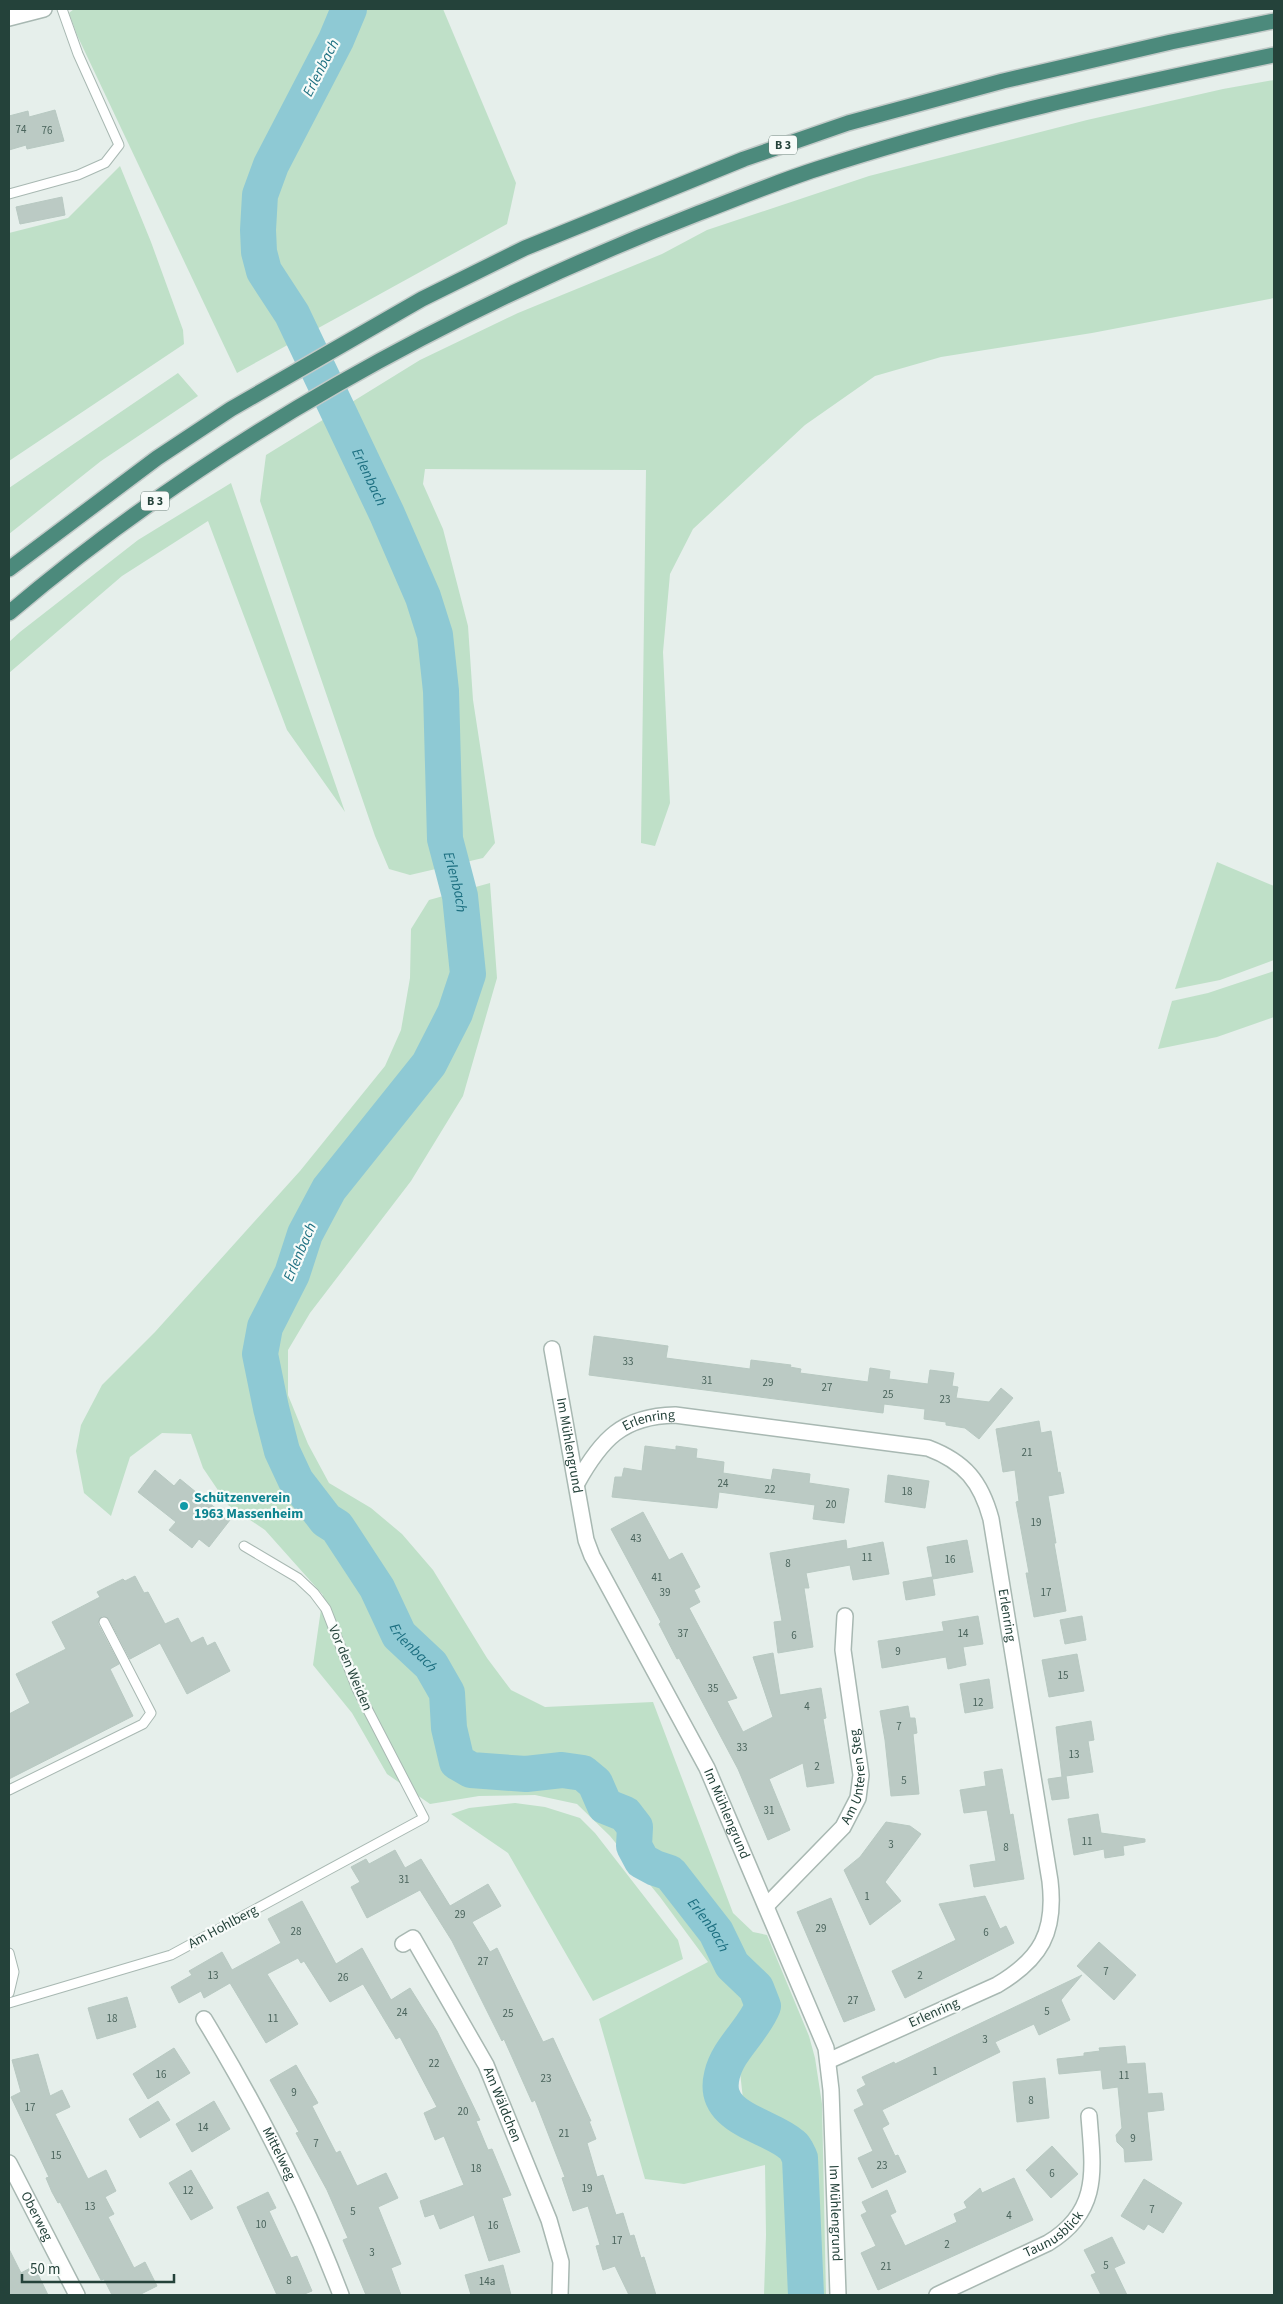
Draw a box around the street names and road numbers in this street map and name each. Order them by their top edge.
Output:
road number: B 3 [769,136,797,154]
road number: B 3 [141,492,169,511]
street label: Im Mühlengrund [551,1396,587,1495]
street label: Erlenring [619,1405,675,1436]
street label: Erlenring [993,1587,1021,1643]
street label: Vor den Weiden [323,1622,377,1714]
street label: Am Unteren Steg [836,1728,871,1828]
street label: Im Mühlengrund [698,1765,755,1862]
street label: Am Hohlberg [185,1900,261,1954]
street label: Erlenring [906,1993,962,2033]
street label: Am Wäldchen [478,2064,526,2145]
street label: Mittelweg [257,2124,300,2183]
street label: Im Mühlengrund [824,2164,847,2262]
street label: Oberweg [15,2188,58,2244]
street label: Taunusblick [1020,2207,1089,2263]

